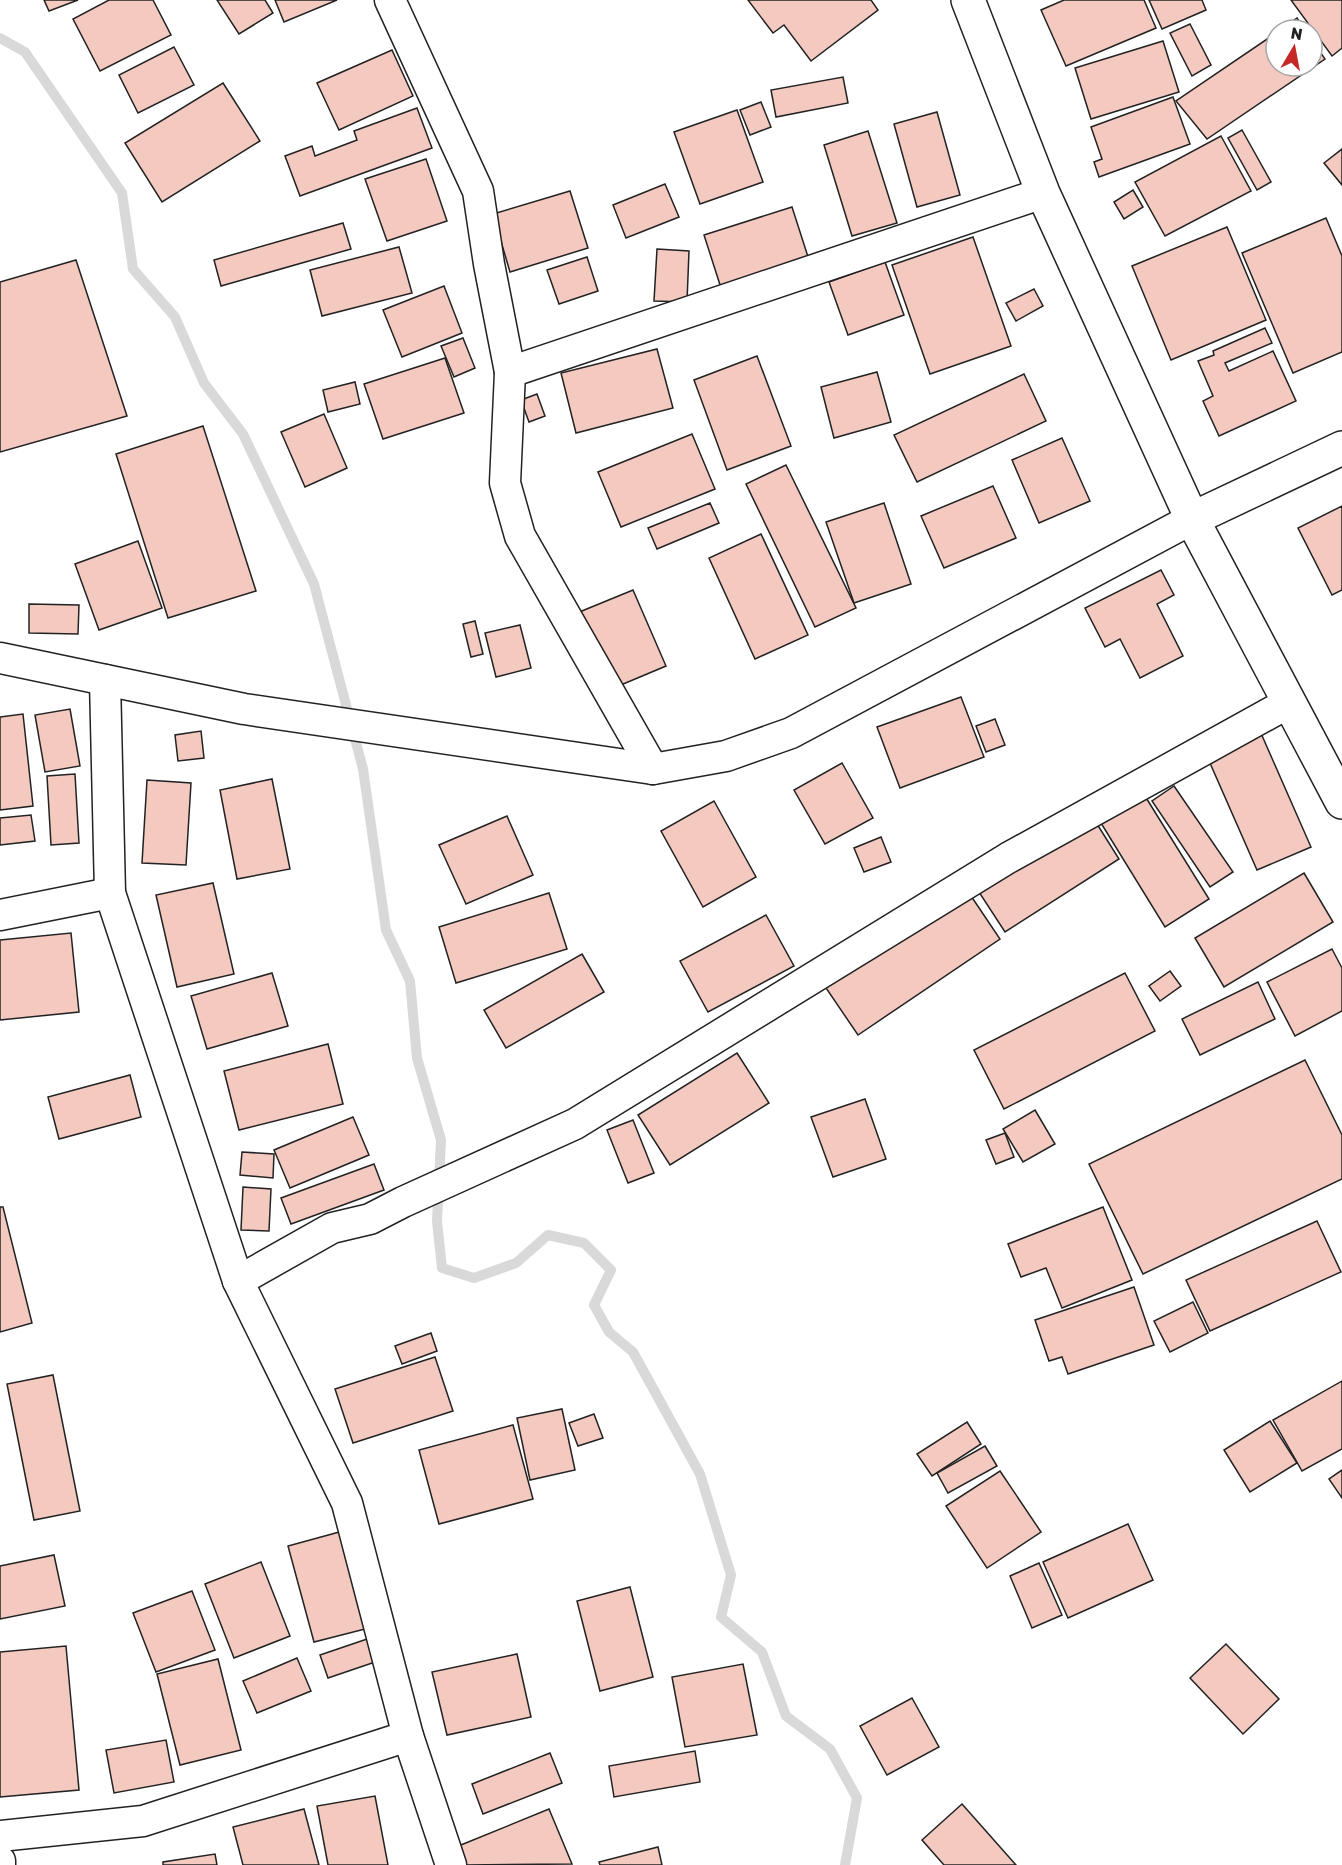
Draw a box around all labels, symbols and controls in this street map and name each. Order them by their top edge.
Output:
north arrow [1264,18,1324,78]
text: N [1289,23,1304,44]

